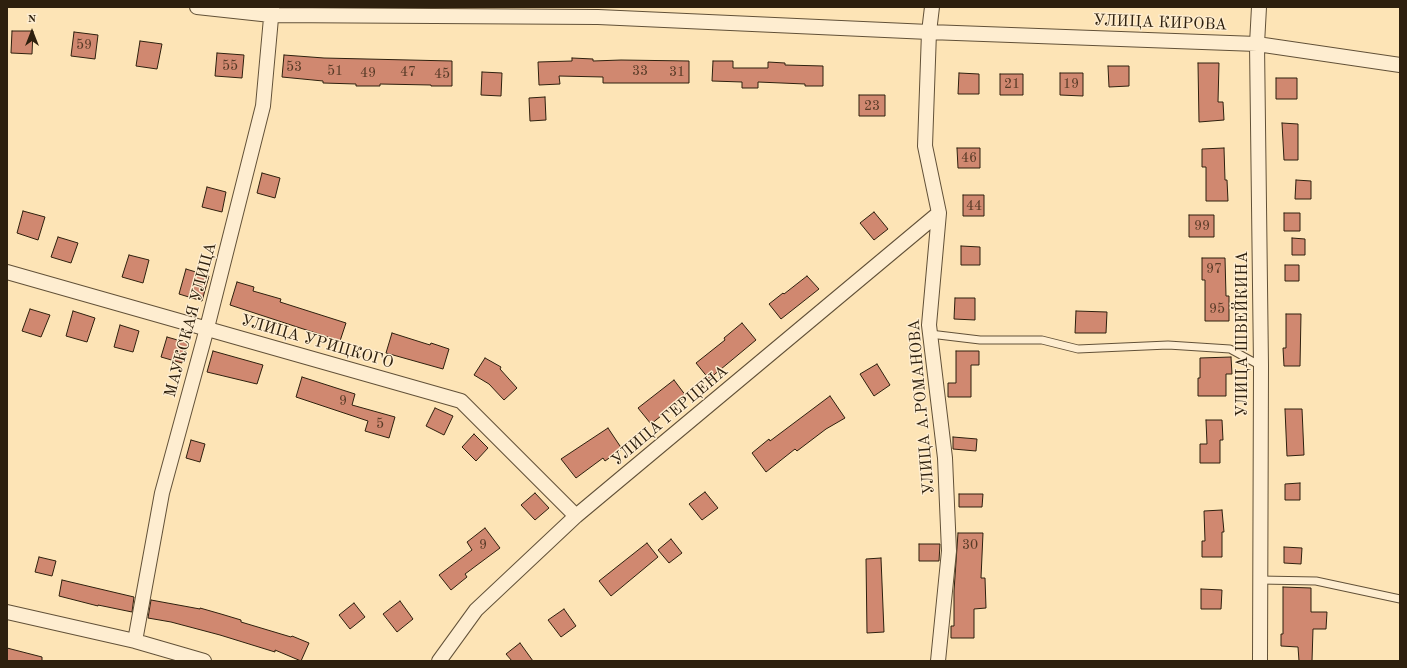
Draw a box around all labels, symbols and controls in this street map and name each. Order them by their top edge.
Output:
street label: УЛИЦА КИРОВА [1093,11,1227,35]
north arrow [12,12,52,52]
text: N [28,14,36,25]
house number: 59 [76,37,92,53]
house number: 55 [222,58,238,74]
house number: 53 [286,59,302,75]
house number: 51 [327,63,343,79]
house number: 33 [632,63,648,79]
house number: 47 [400,64,416,80]
house number: 31 [669,64,685,80]
house number: 49 [360,65,376,81]
house number: 45 [434,66,450,82]
house number: 21 [1004,76,1020,92]
house number: 19 [1063,76,1079,92]
house number: 23 [864,98,880,114]
house number: 46 [961,150,977,166]
house number: 44 [966,198,982,214]
house number: 99 [1194,218,1210,234]
street label: МАУКСКАЯ УЛИЦА [161,240,221,400]
street label: УЛИЦА ШВЕЙКИНА [1233,251,1253,417]
house number: 97 [1206,261,1222,277]
house number: 95 [1209,301,1225,317]
street label: УЛИЦА УРИЦКОГО [238,311,396,373]
street label: УЛИЦА А.РОМАНОВА [905,318,939,496]
street label: УЛИЦА ГЕРЦЕНА [608,362,732,470]
house number: 9 [339,393,347,409]
house number: 5 [376,416,384,432]
house number: 9 [479,537,487,553]
house number: 30 [962,537,978,553]

